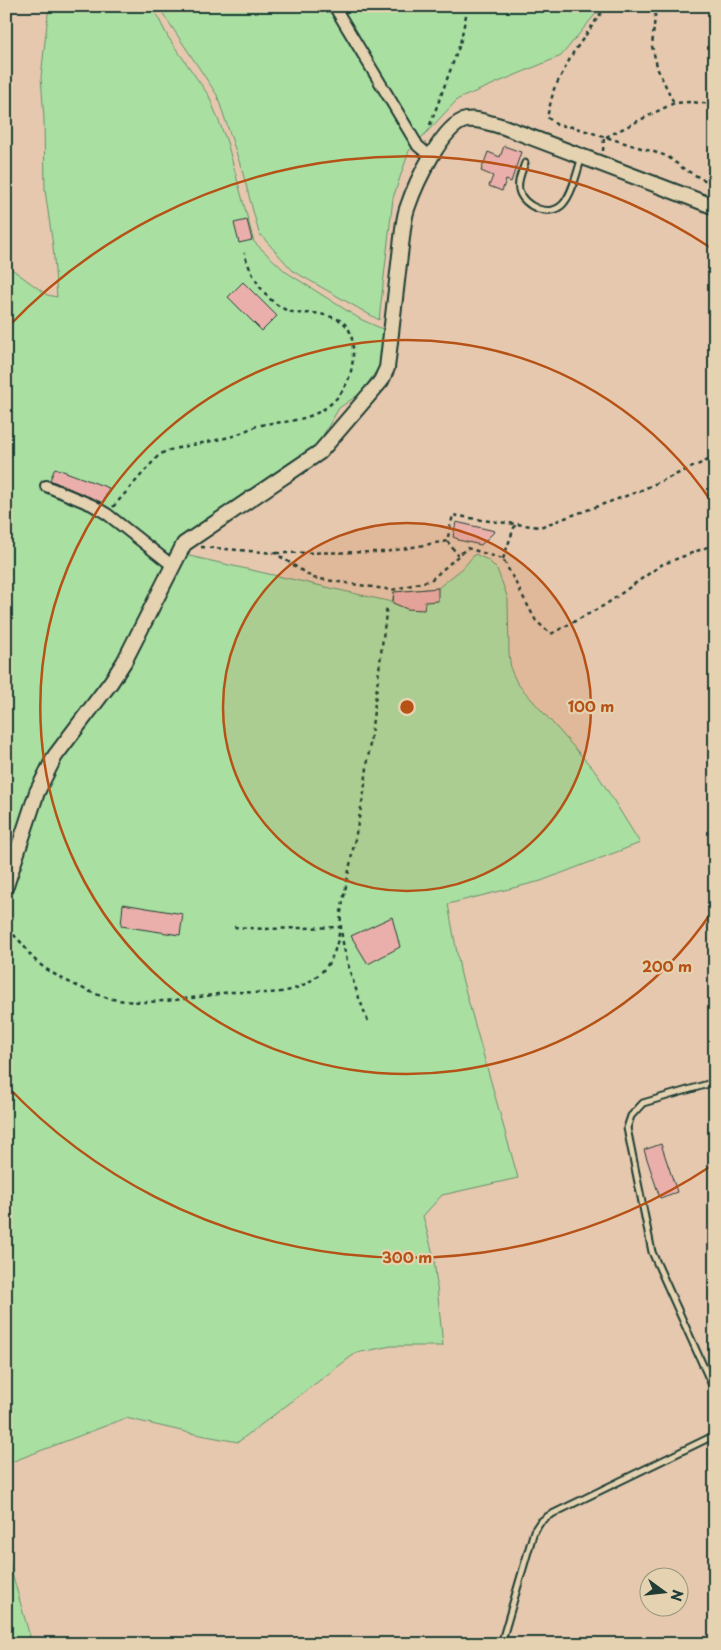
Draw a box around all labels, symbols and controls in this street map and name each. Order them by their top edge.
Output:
text: 100 m [568,694,614,717]
centre of rings [398,698,416,716]
text: 200 m [642,954,692,977]
text: 300 m [382,1245,432,1268]
north arrow [638,1568,688,1618]
text: N [665,1587,689,1604]

